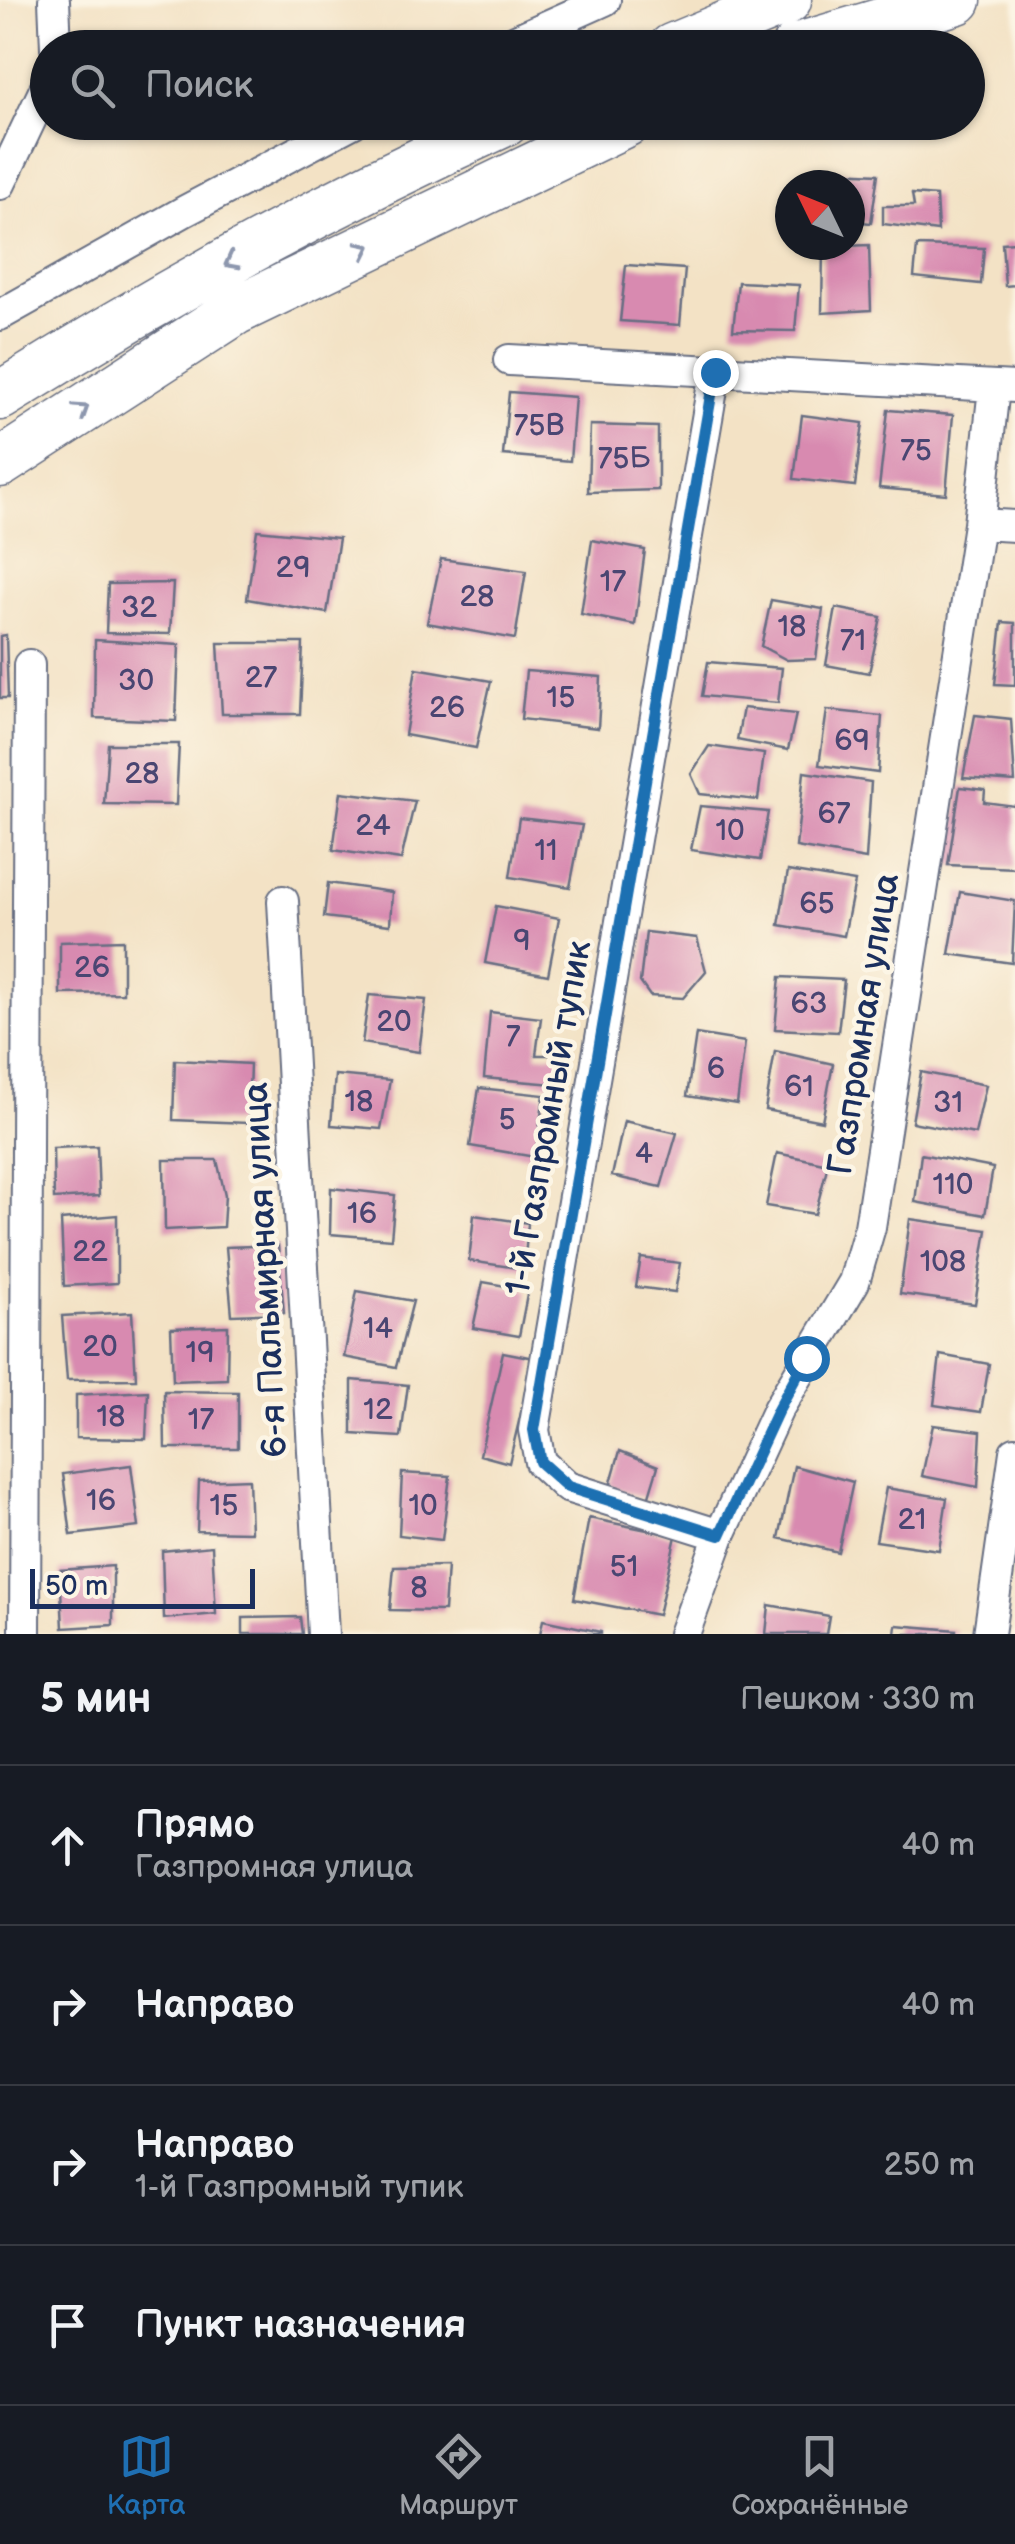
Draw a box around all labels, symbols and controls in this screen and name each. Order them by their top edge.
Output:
search box [30,30,985,140]
icon: search [65,58,120,113]
text: Поиск [145,63,253,108]
north arrow [775,170,865,260]
one-way arrow [354,242,372,262]
one-way arrow [223,250,241,269]
route end [693,350,739,396]
one-way arrow [71,403,89,422]
house number: 75В [514,408,564,444]
house number: 75 [900,433,932,469]
house number: 75Б [598,441,651,477]
house number: 29 [275,550,311,586]
house number: 17 [600,564,626,600]
house number: 28 [459,579,495,615]
house number: 32 [121,590,157,626]
house number: 18 [777,609,807,645]
house number: 71 [840,623,866,659]
house number: 27 [245,660,277,696]
house number: 30 [118,663,154,699]
house number: 15 [547,680,575,716]
house number: 26 [429,690,465,726]
house number: 69 [834,723,870,759]
house number: 28 [124,756,160,792]
house number: 67 [817,796,851,832]
house number: 24 [355,808,391,844]
house number: 10 [715,813,745,849]
house number: 11 [534,833,558,869]
street label: Газпромная улица [819,870,909,1178]
house number: 65 [799,886,835,922]
house number: 9 [513,923,531,959]
street label: 1-й Газпромный тупик [497,937,601,1299]
house number: 26 [74,950,110,986]
house number: 63 [791,986,827,1022]
house number: 20 [376,1004,412,1040]
house number: 7 [506,1019,521,1055]
house number: 6 [707,1051,725,1087]
house number: 61 [784,1069,814,1105]
street label: 6-я Пальмирная улица [235,1081,297,1459]
house number: 18 [344,1084,374,1120]
house number: 31 [933,1085,963,1121]
house number: 5 [498,1102,516,1138]
house number: 4 [635,1136,653,1172]
house number: 110 [933,1167,973,1203]
house number: 16 [347,1196,377,1232]
house number: 22 [72,1234,108,1270]
house number: 108 [920,1244,966,1280]
house number: 14 [363,1311,393,1347]
house number: 20 [82,1329,118,1365]
house number: 19 [186,1335,214,1371]
route start [784,1336,830,1382]
house number: 12 [363,1392,393,1428]
house number: 18 [96,1399,126,1435]
house number: 17 [188,1402,214,1438]
house number: 16 [86,1483,116,1519]
house number: 15 [210,1488,238,1524]
house number: 10 [408,1488,438,1524]
house number: 21 [898,1502,926,1538]
house number: 51 [610,1549,638,1585]
scale bar [30,1564,255,1608]
text: 50 m [45,1570,108,1603]
house number: 8 [410,1570,428,1606]
text: 5 мин [40,1674,152,1725]
text: Пешком · 330 m [740,1680,975,1719]
text: Прямо [135,1803,254,1848]
icon: ahead [40,1818,95,1873]
text: 40 m [902,1826,975,1865]
text: Газпромная улица [135,1848,413,1887]
icon: right [40,1978,95,2033]
text: Направо [135,1983,294,2028]
text: 40 m [902,1986,975,2025]
text: Направо [135,2123,294,2168]
icon: right [40,2138,95,2193]
text: 250 m [884,2146,975,2185]
text: 1-й Газпромный тупик [135,2168,463,2207]
icon: arrive [40,2298,95,2353]
text: Пункт назначения [135,2303,466,2348]
tab: Карта [107,2429,186,2522]
tab: Маршрут [399,2429,518,2522]
tab: Сохранённые [731,2429,908,2522]

